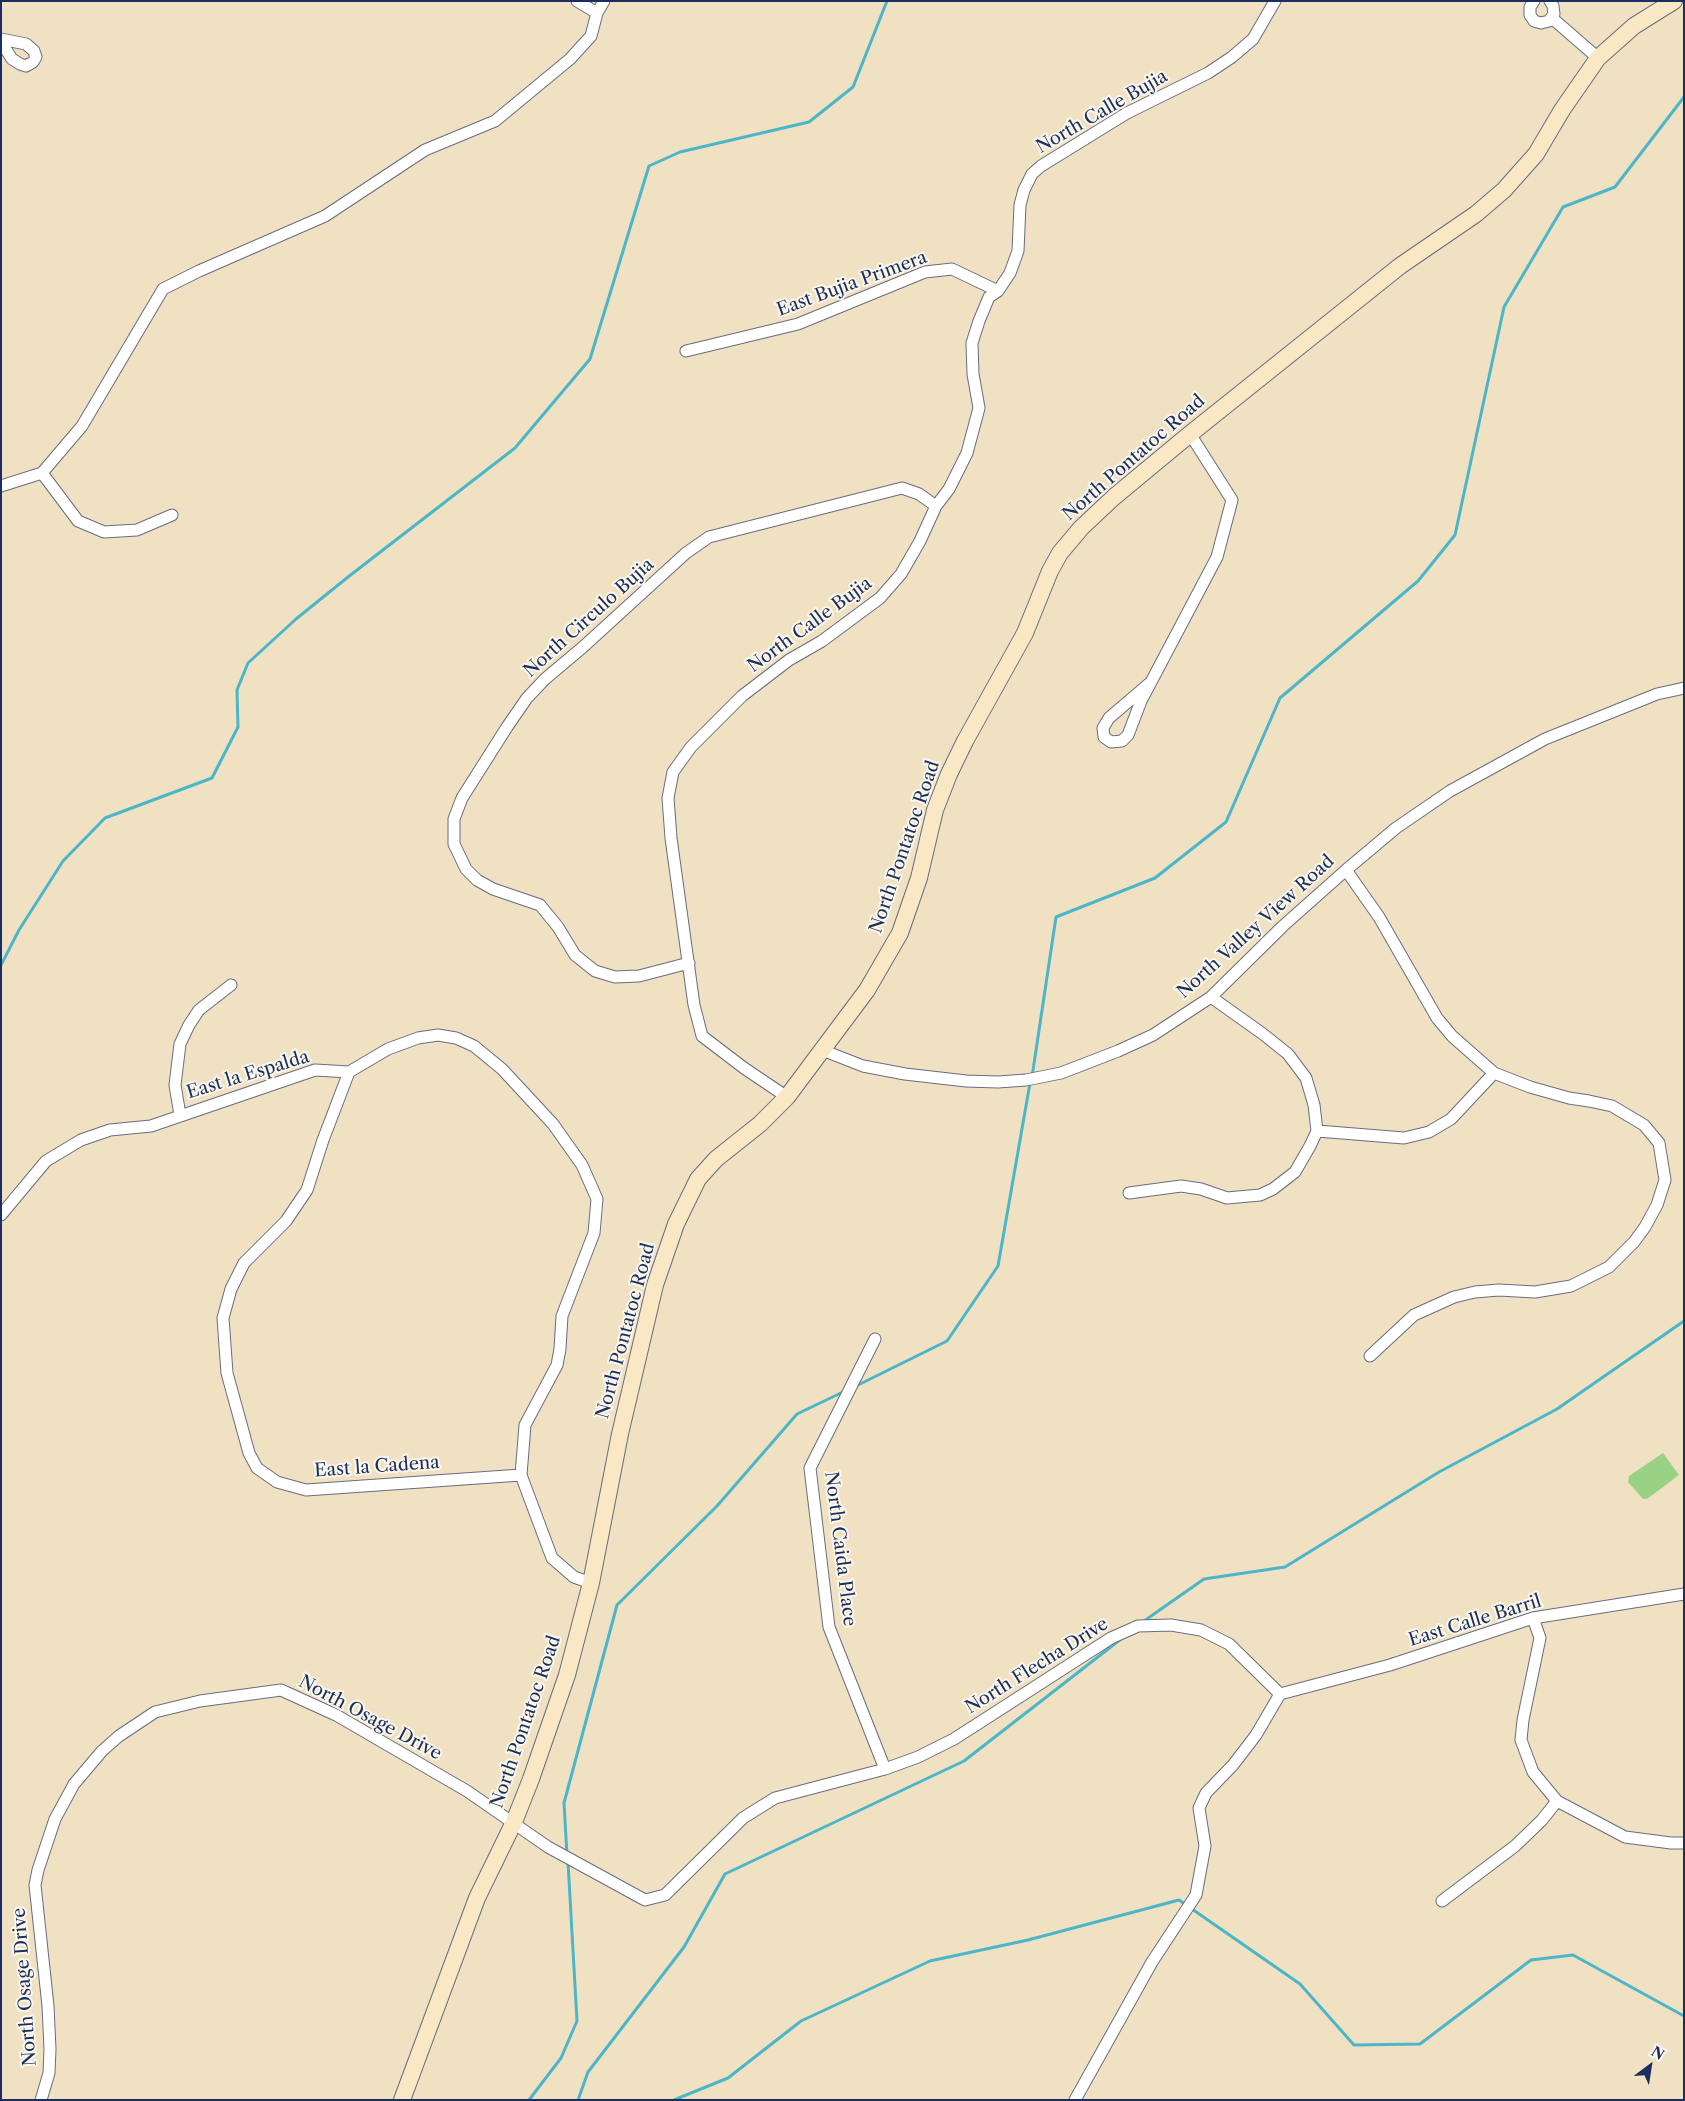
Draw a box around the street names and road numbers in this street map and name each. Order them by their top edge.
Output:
street label: North Calle Bujia [1032,66,1172,158]
street label: East Bujia Primera [774,247,930,321]
street label: North Pontatoc Road [1059,390,1209,526]
street label: North Circulo Bujia [519,554,659,682]
street label: North Calle Bujia [744,573,876,677]
street label: North Pontatoc Road [865,758,945,936]
street label: North Valley View Road [1173,851,1339,1003]
street label: East la Espalda [184,1046,312,1104]
street label: North Pontatoc Road [592,1241,660,1421]
street label: East la Cadena [314,1452,440,1482]
street label: North Caida Place [820,1470,860,1628]
street label: East Calle Barril [1406,1591,1544,1651]
street label: North Flecha Drive [962,1613,1112,1719]
street label: North Pontatoc Road [486,1633,566,1811]
street label: North Osage Drive [295,1671,445,1765]
street label: North Osage Drive [9,1907,41,2067]

